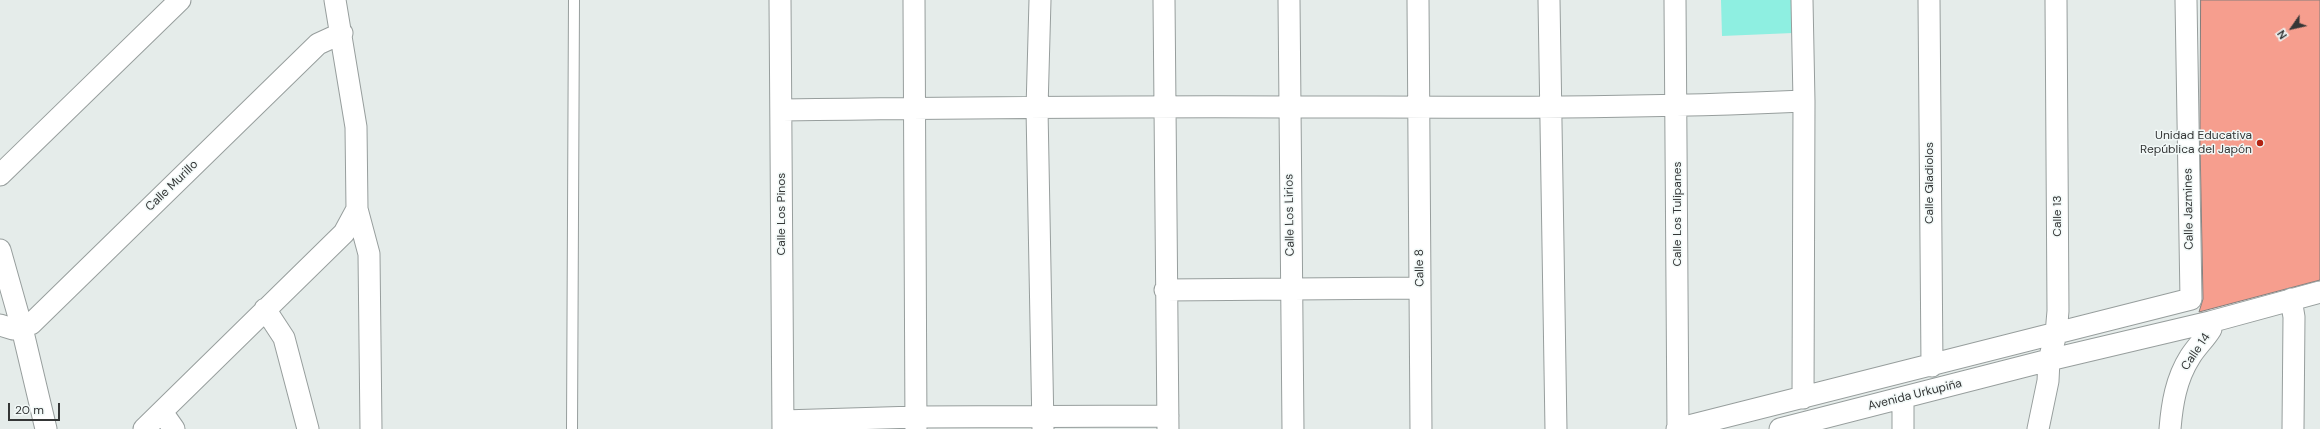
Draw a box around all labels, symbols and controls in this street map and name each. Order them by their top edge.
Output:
north arrow [2272,8,2312,48]
text: N [2274,27,2290,42]
place label: Unidad Educativa República del Japón [2140,129,2252,157]
marker: Unidad Educativa República del Japón [2255,138,2265,148]
street label: Calle Gladiolos [1923,142,1937,224]
street label: Calle Murillo [143,157,201,215]
street label: Calle Los Tulipanes [1671,161,1685,267]
street label: Calle Jazmines [2181,168,2197,250]
street label: Calle Los Pinos [775,173,789,255]
street label: Calle Los Lirios [1282,174,1298,256]
street label: Calle 13 [2051,195,2065,237]
street label: Calle 8 [1412,249,1428,287]
street label: Calle 14 [2178,331,2214,373]
street label: Avenida Urkupiña [1867,376,1963,414]
scale bar [10,395,62,421]
text: 20 m [15,402,44,418]

